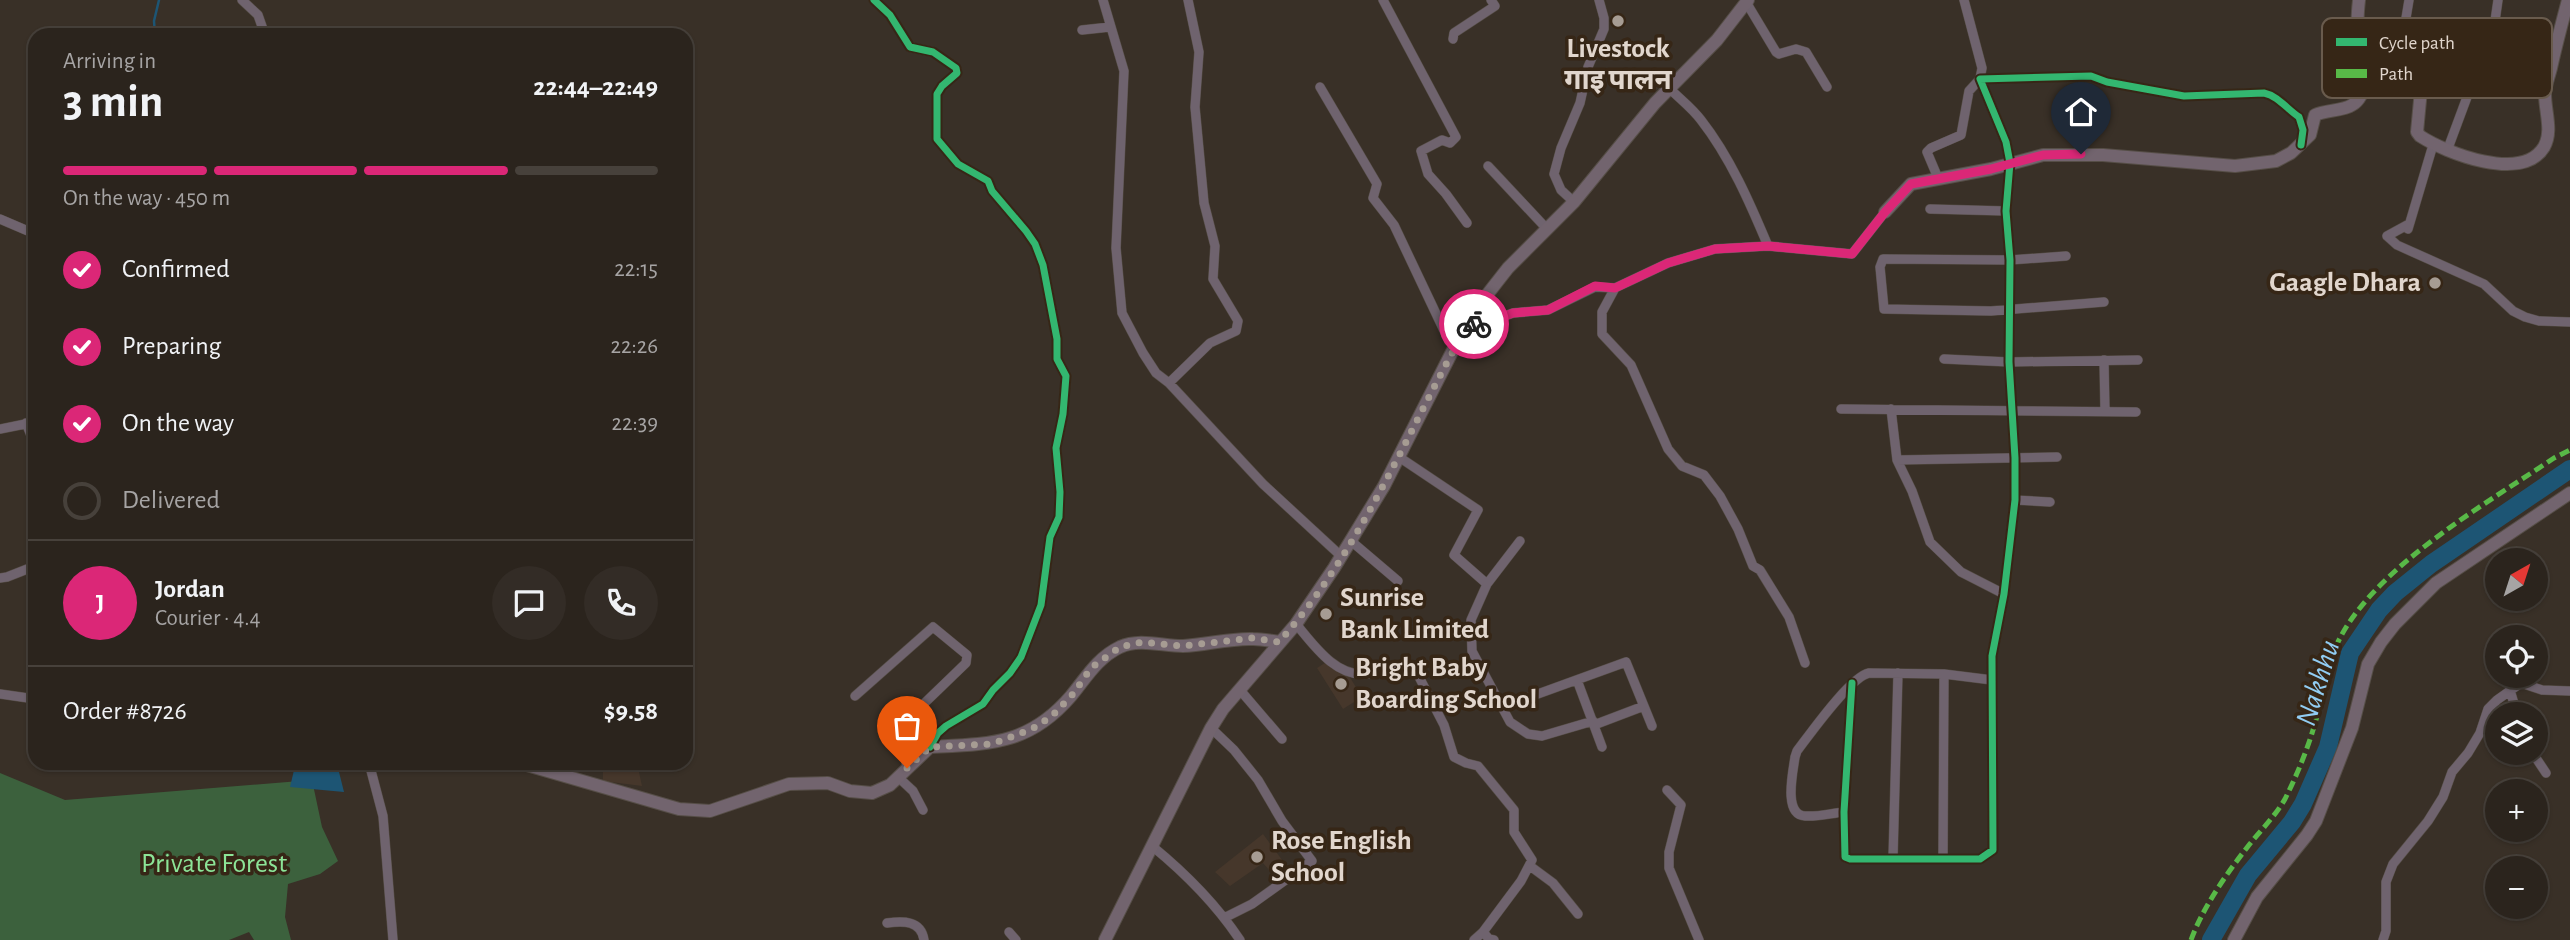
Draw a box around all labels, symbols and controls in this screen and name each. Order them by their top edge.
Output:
marker: Livestock गाइ पालन [1610,13,1626,29]
legend [2322,18,2552,98]
text: Cycle path [2379,34,2455,53]
place label: Livestock गाइ पालन [1564,35,1673,95]
text: Arriving in [63,50,156,73]
text: Path [2379,65,2413,84]
text: 22:44–22:49 [533,74,658,100]
text: 3 min [63,79,163,125]
pin [2051,82,2111,154]
icon: home [2062,93,2100,131]
text: On the way · 450 m [63,187,230,210]
icon: check [63,251,101,289]
text: Confirmed [122,256,230,282]
text: 22:15 [614,258,658,281]
place label: Gaagle Dhara [2269,269,2421,297]
marker: Gaagle Dhara [2427,275,2443,291]
courier [1439,289,1509,359]
icon: bike [1455,305,1493,343]
icon: check [63,328,101,366]
text: Preparing [122,333,221,359]
text: 22:26 [611,335,658,358]
icon: check [63,405,101,443]
text: On the way [122,410,234,436]
text: 22:39 [612,412,658,435]
text: Delivered [122,487,220,513]
north arrow [2485,548,2548,611]
map controls [2485,548,2548,919]
button: chat [492,566,566,640]
button: phone [584,566,658,640]
text: Jordan [155,576,225,602]
place label: Sunrise Bank Limited [1340,584,1489,644]
text: J [96,590,104,616]
marker: Sunrise Bank Limited [1318,606,1334,622]
text: Courier · 4.4 [155,607,261,630]
button: locate [2485,625,2548,688]
water label: Nakhhu [2291,636,2345,730]
place label: Bright Baby Boarding School [1355,654,1537,714]
marker: Bright Baby Boarding School [1333,676,1349,692]
pin [877,696,937,768]
text: Order #8726 [63,698,187,724]
text: $9.58 [604,698,658,724]
button: layers [2485,702,2548,765]
icon: bag [888,707,926,745]
button: + [2485,779,2548,842]
place label: Rose English School [1271,827,1412,887]
marker: Rose English School [1249,849,1265,865]
park label: Private Forest [141,850,287,878]
button: − [2485,856,2548,919]

